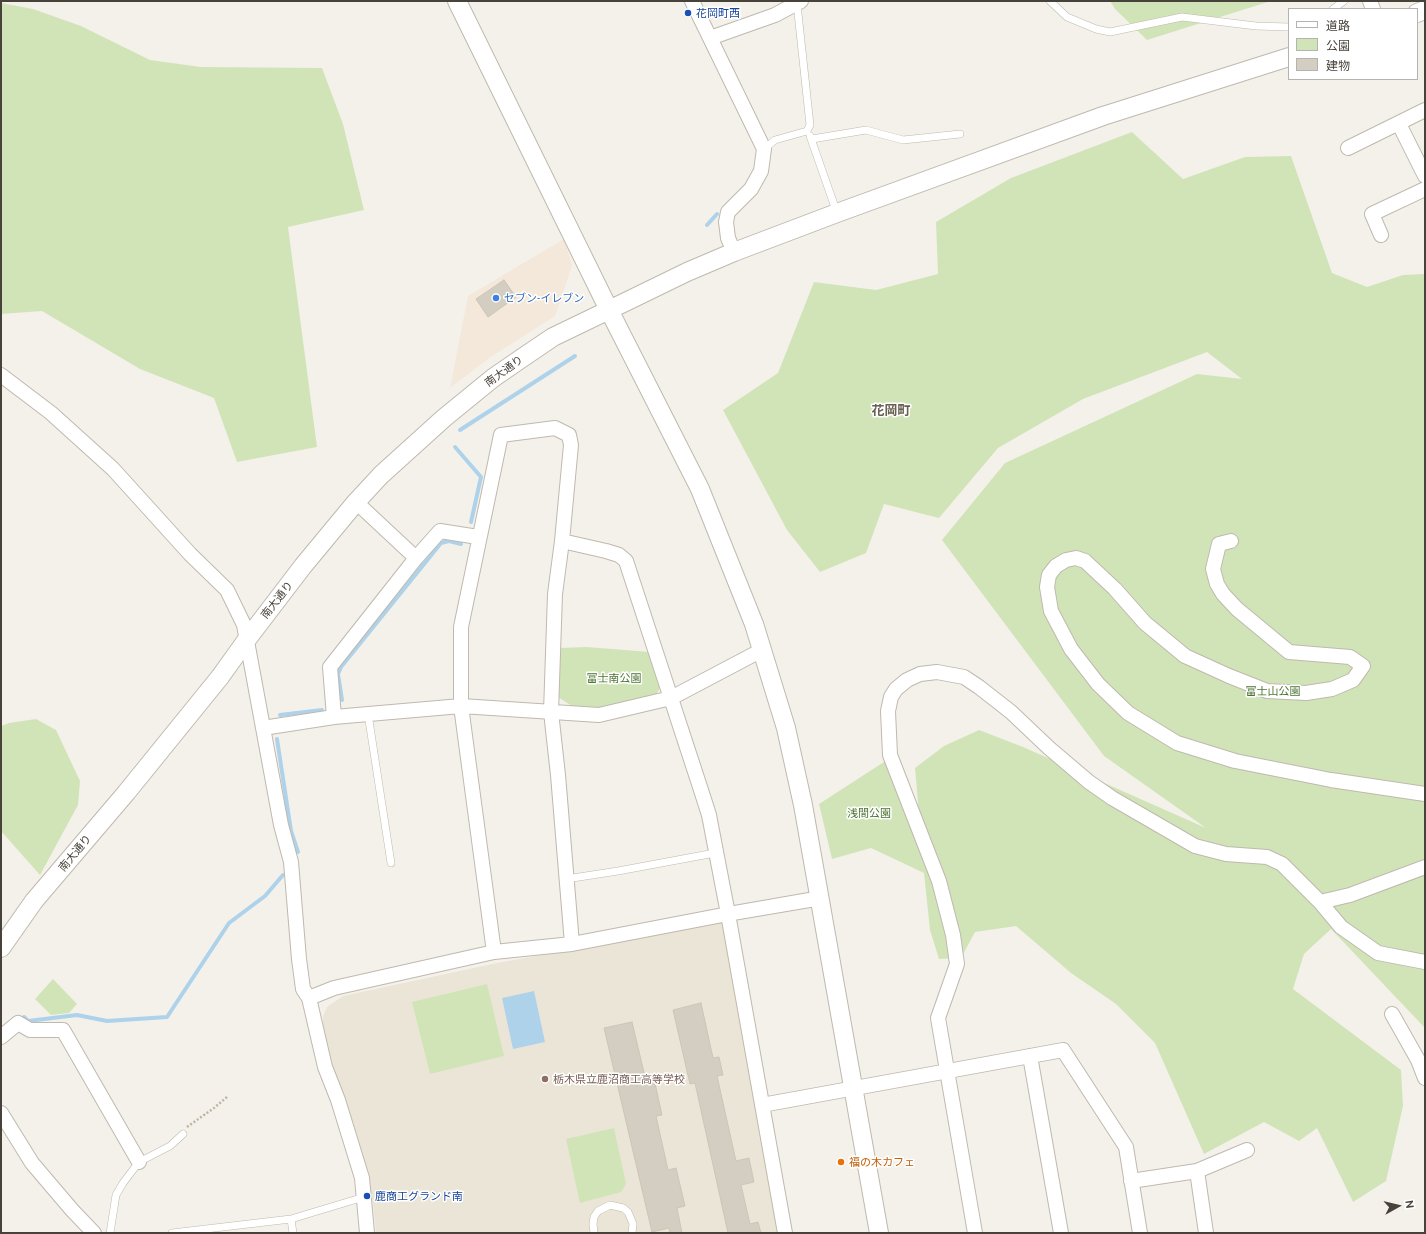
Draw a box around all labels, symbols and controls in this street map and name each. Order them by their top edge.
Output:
place label: 花岡町西 [696,6,740,20]
marker: 花岡町西 [683,8,693,18]
legend [1288,8,1418,80]
text: 道路 [1326,19,1350,32]
text: 公園 [1326,39,1350,52]
text: 建物 [1326,59,1350,72]
place label: セブン-イレブン [504,291,584,305]
marker: セブン-イレブン [491,293,501,303]
street label: 南大通り [482,353,526,389]
district label: 花岡町 [872,403,910,419]
street label: 南大通り [258,579,296,621]
park label: 富士南公園 [587,671,641,685]
park label: 富士山公園 [1246,684,1300,698]
park label: 浅間公園 [847,806,891,820]
street label: 南大通り [56,832,94,874]
place label: 栃木県立鹿沼商工高等学校 [553,1072,685,1086]
marker: 栃木県立鹿沼商工高等学校 [540,1074,550,1084]
place label: 福の木カフェ [849,1155,915,1169]
marker: 福の木カフェ [836,1157,846,1167]
north arrow [1378,1186,1418,1226]
place label: 鹿商工グランド南 [375,1189,463,1203]
marker: 鹿商工グランド南 [362,1191,372,1201]
text: N [1403,1199,1416,1209]

